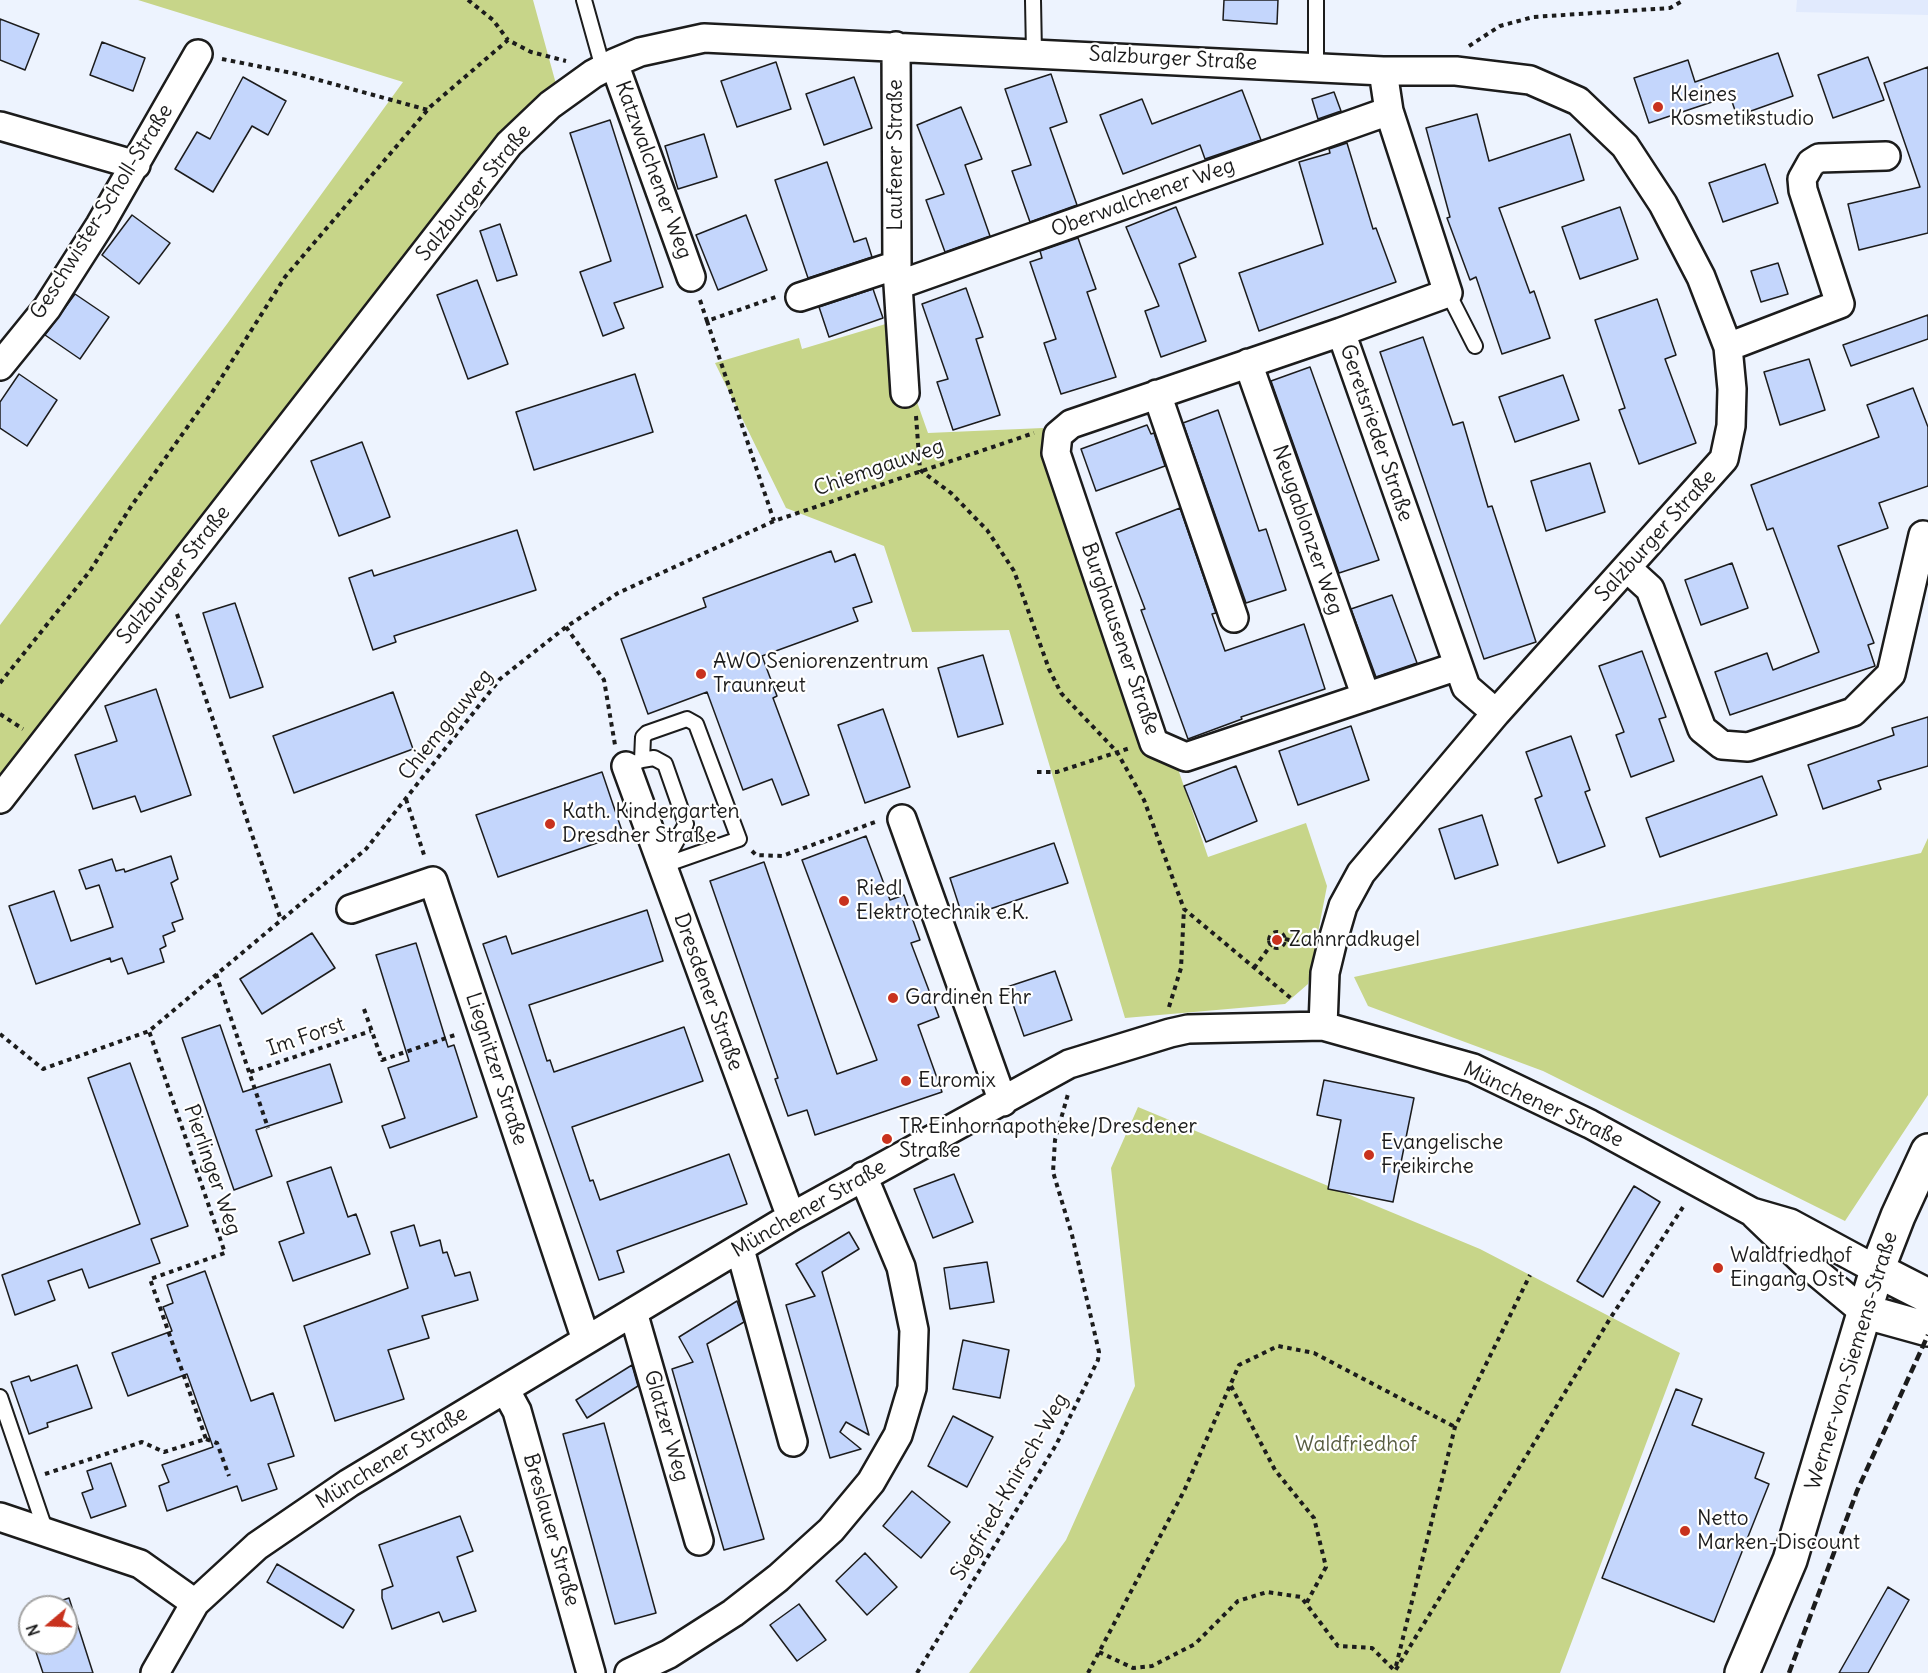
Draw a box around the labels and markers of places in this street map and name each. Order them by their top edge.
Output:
place label: Kleines Kosmetikstudio [1670,82,1814,132]
marker: Kleines Kosmetikstudio [1651,100,1665,114]
place label: AWO Seniorenzentrum Traunreut [713,649,929,699]
marker: AWO Seniorenzentrum Traunreut [694,667,708,681]
place label: Kath. Kindergarten Dresdner Straße [562,799,740,849]
marker: Kath. Kindergarten Dresdner Straße [543,817,557,831]
place label: Riedl Elektrotechnik e.K. [856,876,1029,926]
marker: Riedl Elektrotechnik e.K. [837,894,851,908]
place label: Zahnradkugel [1289,927,1420,953]
marker: Zahnradkugel [1270,933,1284,947]
place label: Gardinen Ehr [905,985,1031,1011]
marker: Gardinen Ehr [886,991,900,1005]
place label: Euromix [918,1068,996,1094]
marker: Euromix [899,1074,913,1088]
place label: TR Einhornapotheke/Dresdener Straße [899,1114,1197,1164]
place label: Evangelische Freikirche [1381,1130,1503,1180]
marker: TR Einhornapotheke/Dresdener Straße [880,1132,894,1146]
marker: Evangelische Freikirche [1362,1148,1376,1162]
place label: Waldfriedhof Eingang Ost [1730,1243,1852,1293]
marker: Waldfriedhof Eingang Ost [1711,1261,1725,1275]
place label: Netto Marken-Discount [1697,1506,1860,1556]
marker: Netto Marken-Discount [1678,1524,1692,1538]

